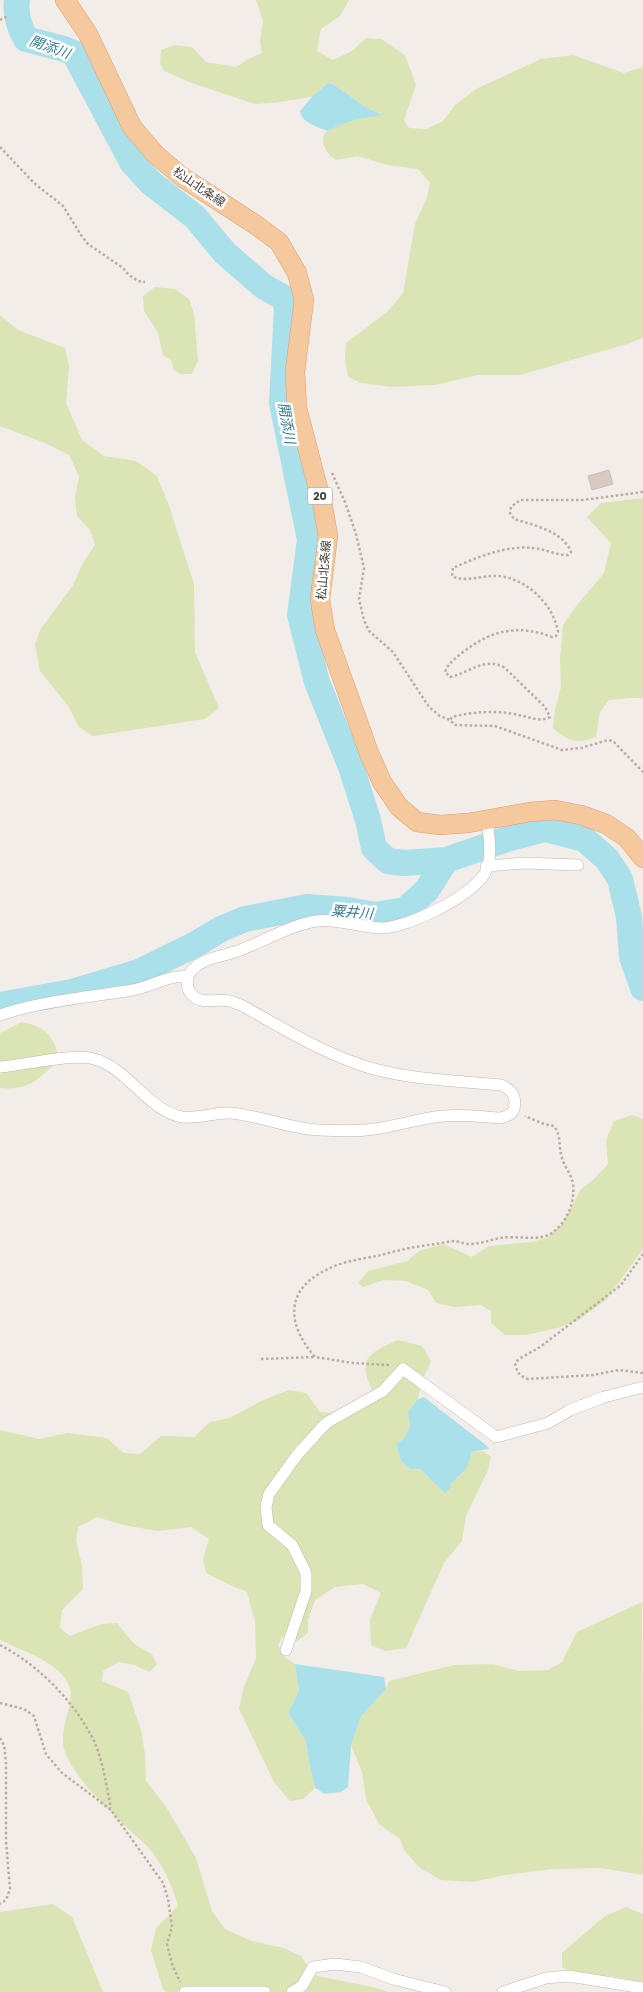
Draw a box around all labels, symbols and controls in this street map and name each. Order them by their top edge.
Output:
water label: 開添川 [27,30,75,64]
street label: 松山北条線 [170,163,229,210]
water label: 開添川 [274,401,301,447]
road number: 20 [308,488,332,504]
street label: 松山北条線 [312,539,335,601]
water label: 粟井川 [330,900,376,924]

